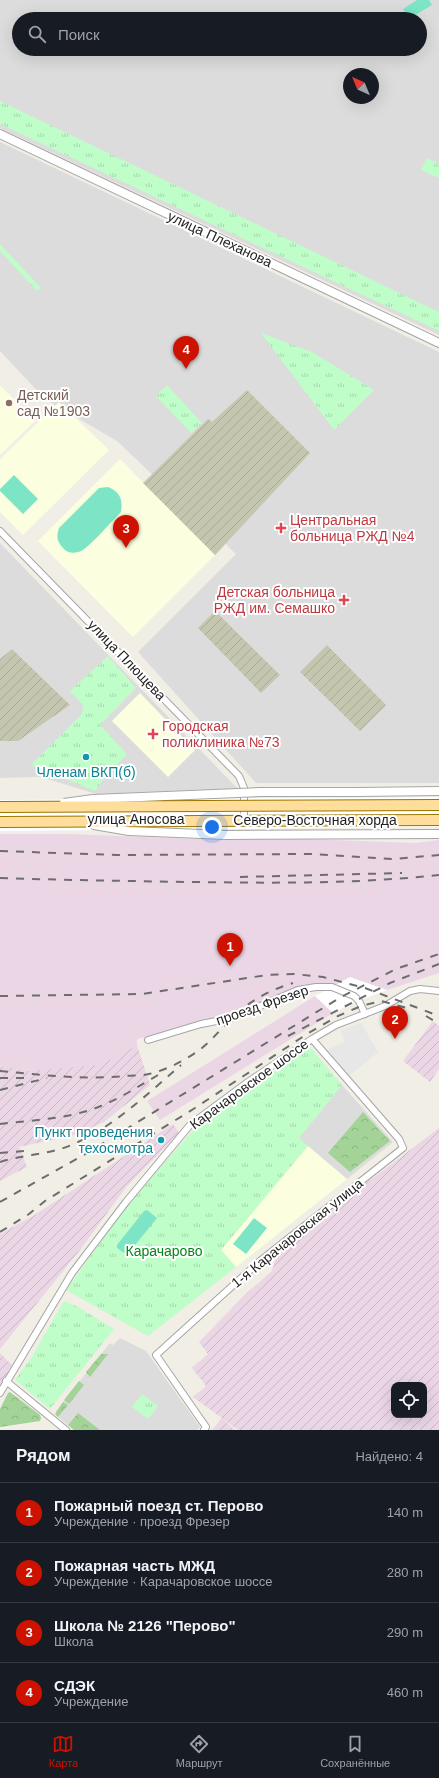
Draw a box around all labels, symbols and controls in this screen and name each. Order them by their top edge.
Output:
search box [12,12,427,56]
icon: search [26,23,48,45]
text: Поиск [58,26,100,43]
north arrow [343,68,379,104]
street label: улица Плеханова [165,208,275,270]
pin: 4 [173,336,199,369]
place label: Детский сад №1903 [17,387,90,419]
marker: Детский сад №1903 [4,398,14,408]
place label: Центральная больница РЖД №4 [290,512,415,544]
pin: 3 [113,515,139,548]
marker: Центральная больница РЖД №4 [275,522,287,534]
place label: Детская больница РЖД им. Семашко [214,584,335,616]
marker: Детская больница РЖД им. Семашко [338,594,350,606]
street label: улица Плющева [85,617,169,704]
place label: Городская поликлиника №73 [162,718,280,750]
marker: Городская поликлиника №73 [147,728,159,740]
marker: Членам ВКП(б) [81,752,91,762]
place label: Членам ВКП(б) [36,764,136,780]
street label: улица Аносова [87,811,185,827]
street label: Северо-Восточная хорда [233,812,397,828]
your location [202,817,222,837]
pin: 1 [217,933,243,966]
street label: проезд Фрезер [214,982,310,1028]
pin: 2 [382,1006,408,1039]
street label: Карачаровское шоссе [187,1035,312,1132]
place label: Пункт проведения техосмотра [35,1124,153,1156]
marker: Пункт проведения техосмотра [156,1135,166,1145]
street label: 1-я Карачаровская улица [228,1175,366,1291]
park label: Карачарово [126,1243,203,1259]
map controls [391,1382,427,1418]
button: locate [391,1382,427,1418]
text: Рядом [16,1446,71,1465]
text: Найдено: 4 [355,1449,423,1464]
text: Пожарный поезд ст. Перово [54,1497,263,1514]
text: 1 [25,1505,33,1520]
text: 140 m [387,1505,423,1520]
text: Учреждение · проезд Фрезер [54,1514,230,1529]
text: Пожарная часть МЖД [54,1557,215,1574]
text: 2 [25,1565,33,1580]
text: 280 m [387,1565,423,1580]
text: Учреждение · Карачаровское шоссе [54,1574,273,1589]
text: Школа № 2126 "Перово" [54,1617,236,1634]
text: 3 [25,1625,33,1640]
text: 290 m [387,1625,423,1640]
text: Школа [54,1634,94,1649]
text: СДЭК [54,1677,95,1694]
text: 4 [25,1685,33,1700]
text: 460 m [387,1685,423,1700]
text: Учреждение [54,1694,129,1709]
tab: Карта [49,1733,78,1769]
tab: Маршрут [176,1733,223,1769]
tab: Сохранённые [320,1733,390,1769]

